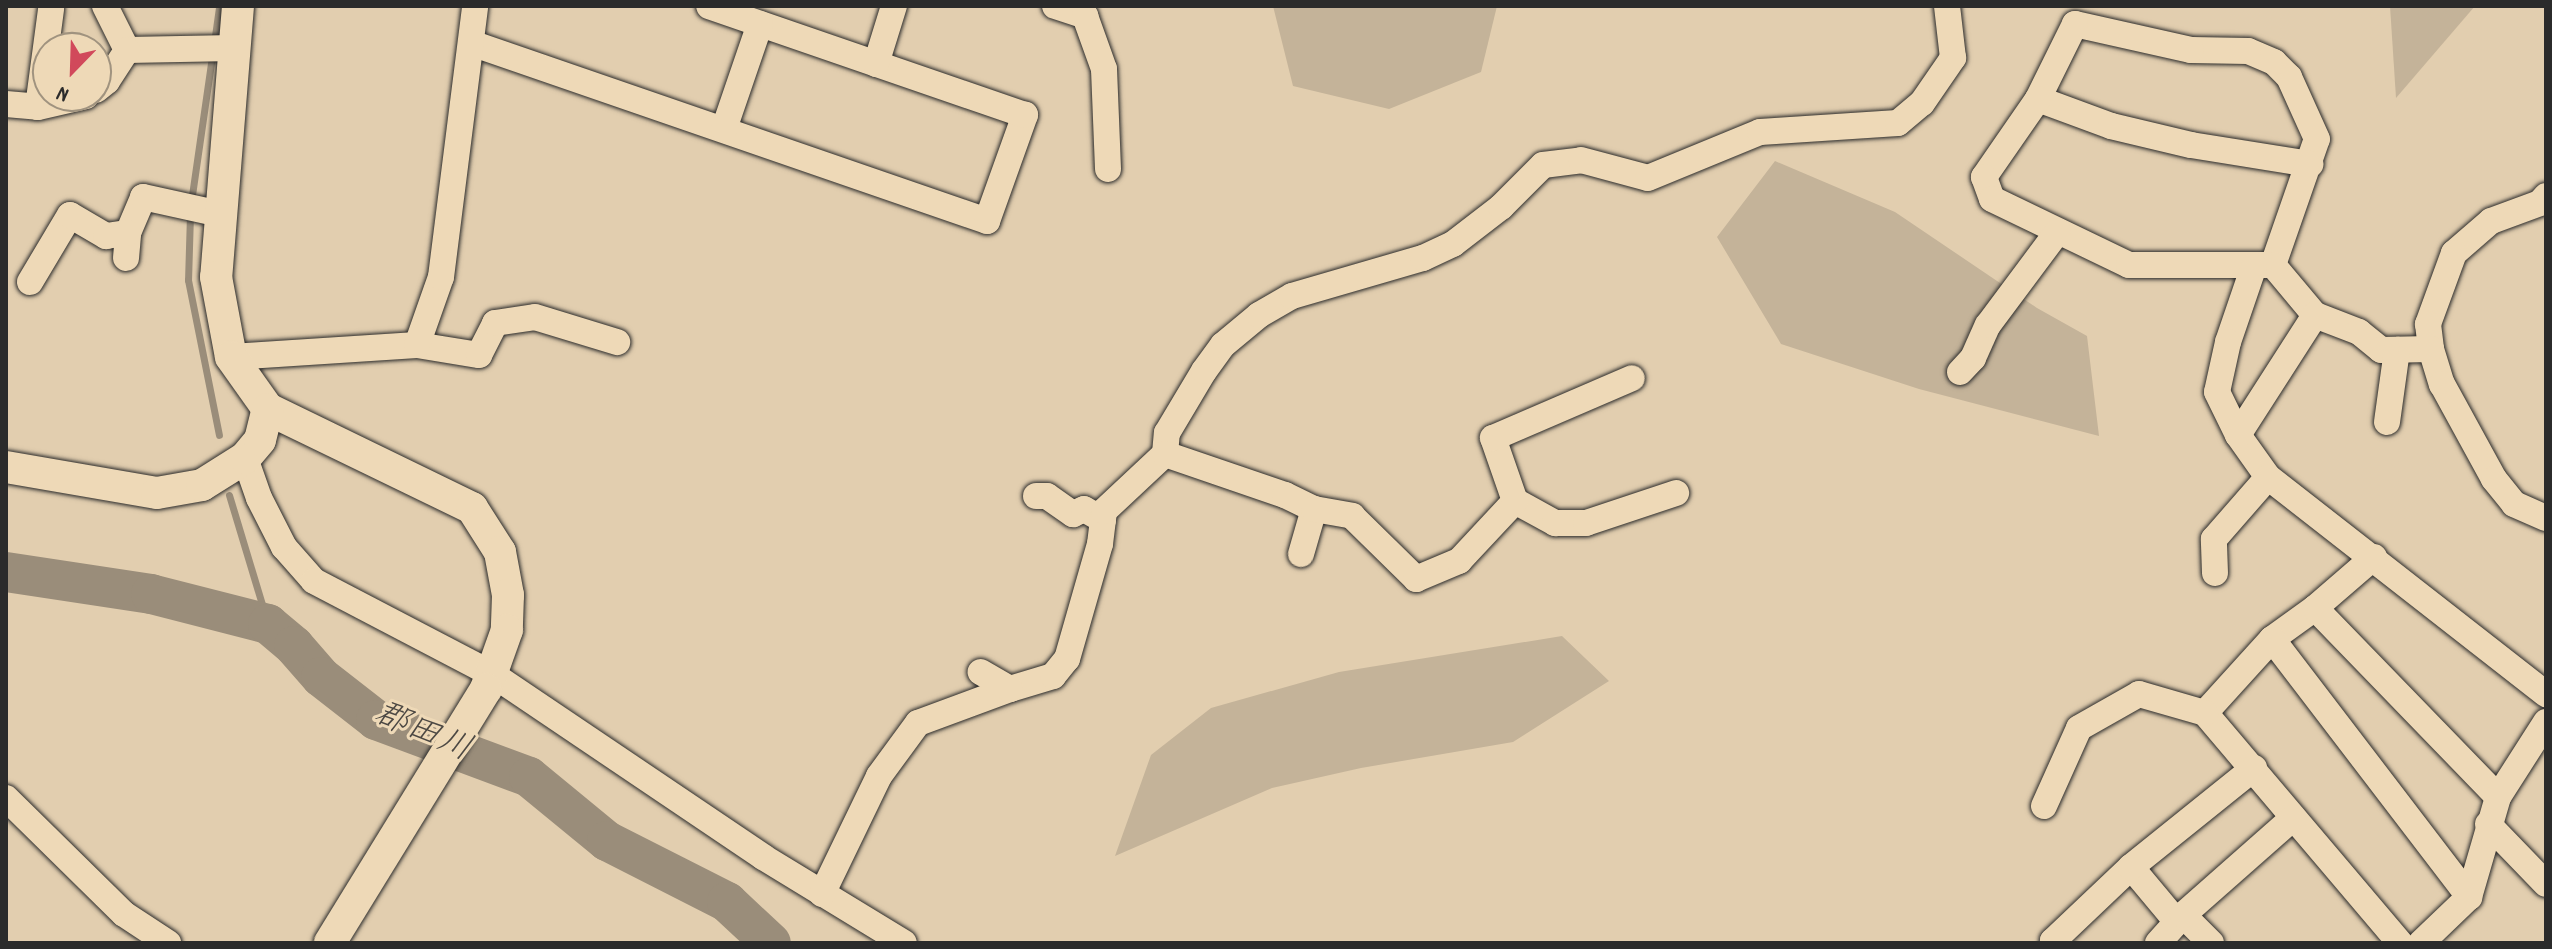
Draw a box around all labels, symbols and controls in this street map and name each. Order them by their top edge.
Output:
north arrow [32,32,112,112]
text: N [52,76,74,109]
water label: 郡田川 [367,695,477,773]

